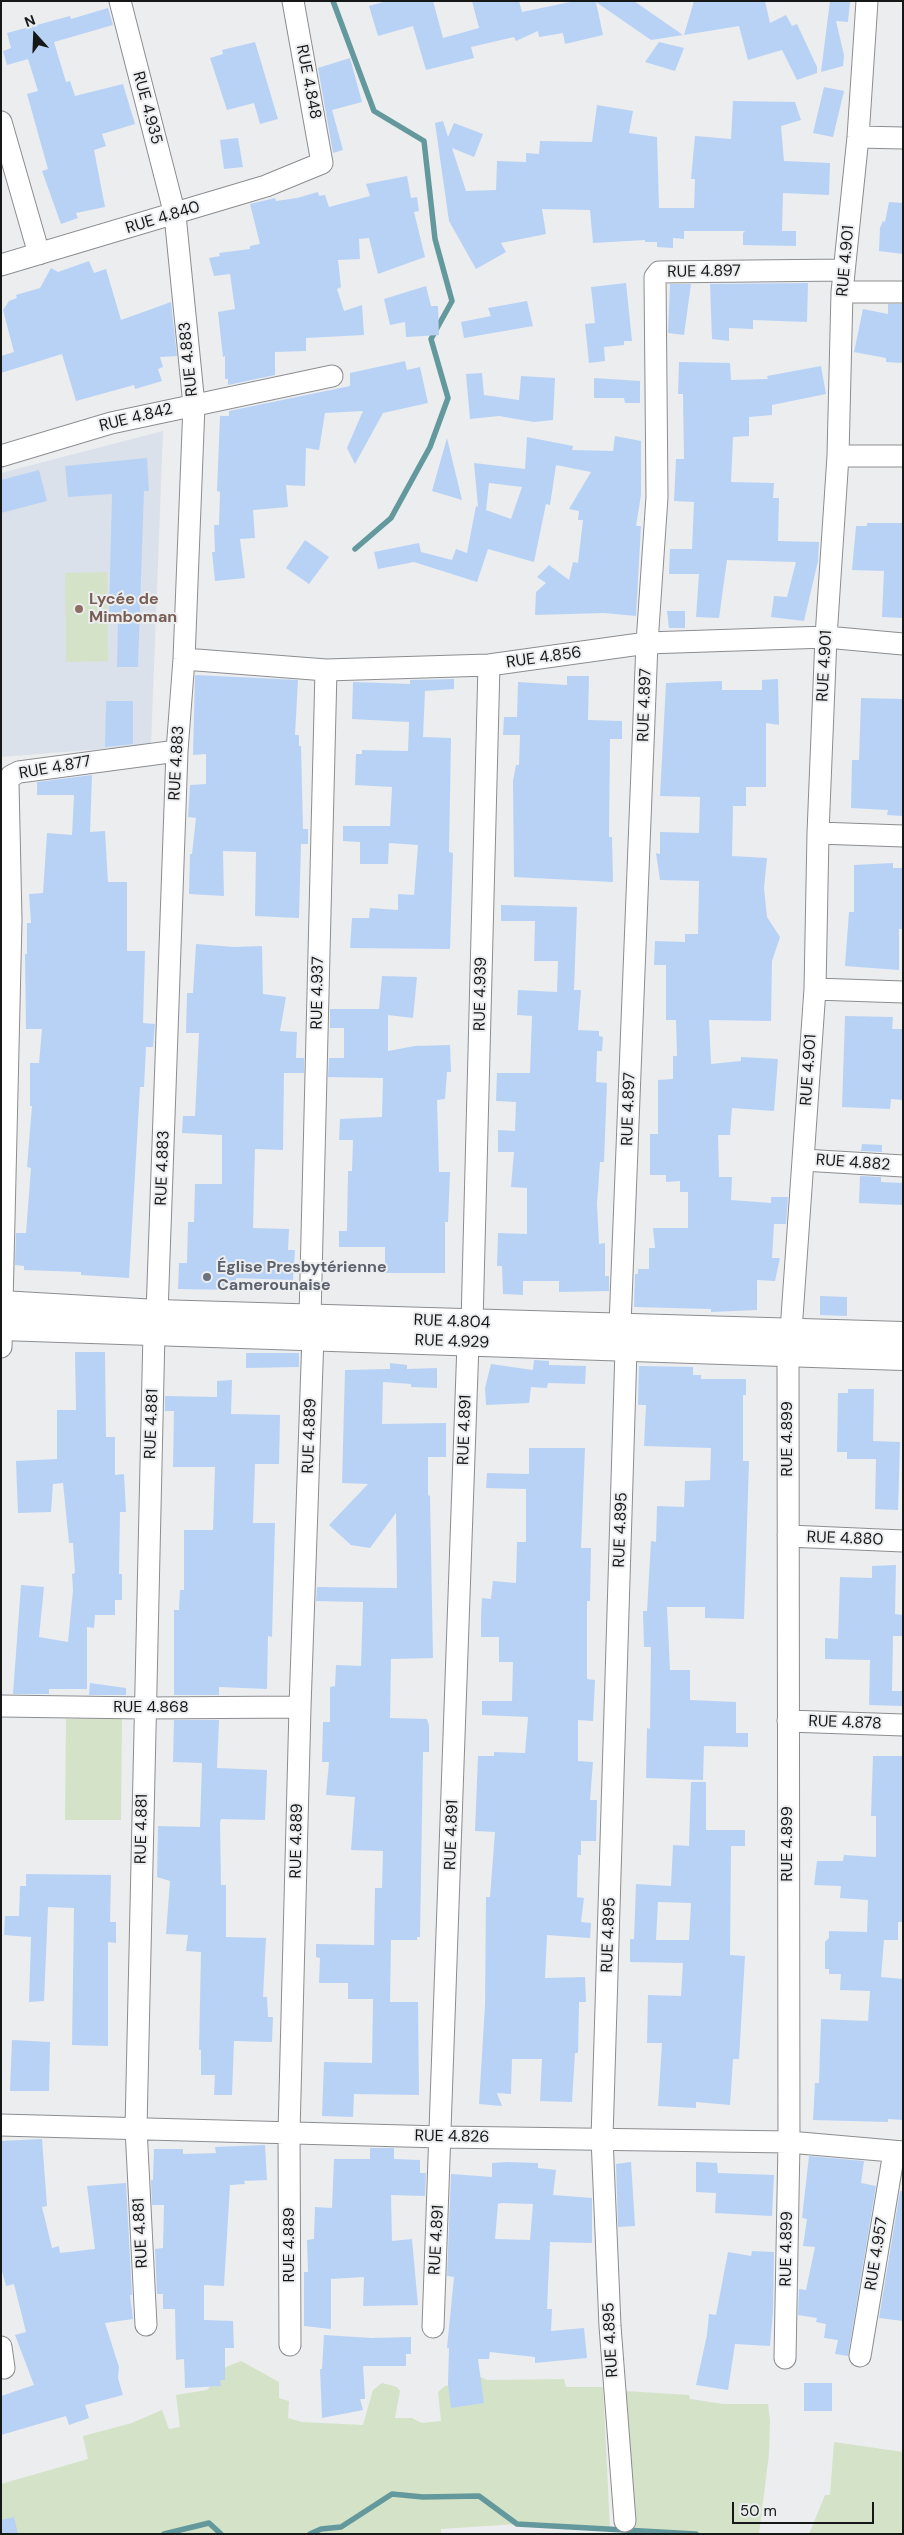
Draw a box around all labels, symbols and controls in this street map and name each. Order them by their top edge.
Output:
north arrow [10,10,60,60]
text: N [22,11,38,31]
street label: RUE 4.848 [291,43,325,121]
street label: RUE 4.935 [128,69,166,147]
street label: RUE 4.840 [124,198,202,238]
street label: RUE 4.901 [833,224,859,298]
street label: RUE 4.897 [667,262,741,282]
street label: RUE 4.883 [176,321,202,397]
street label: RUE 4.842 [97,400,175,436]
place label: Lycée de Mimboman [89,590,177,628]
marker: Lycée de Mimboman [73,603,85,615]
street label: RUE 4.901 [814,630,836,702]
street label: RUE 4.856 [505,643,583,673]
street label: RUE 4.897 [634,668,656,742]
street label: RUE 4.883 [165,725,189,801]
street label: RUE 4.877 [18,752,92,784]
street label: RUE 4.937 [308,956,328,1030]
street label: RUE 4.939 [471,957,491,1031]
street label: RUE 4.901 [797,1034,821,1106]
street label: RUE 4.897 [618,1072,640,1146]
street label: RUE 4.883 [152,1130,174,1206]
street label: RUE 4.882 [815,1151,891,1175]
place label: Église Presbytérienne Camerounaise [217,1258,387,1296]
marker: Église Presbytérienne Camerounaise [201,1271,213,1283]
street label: RUE 4.804 [413,1311,491,1333]
street label: RUE 4.929 [414,1331,490,1353]
street label: RUE 4.881 [141,1389,163,1459]
street label: RUE 4.891 [454,1395,476,1465]
street label: RUE 4.889 [299,1398,321,1474]
street label: RUE 4.899 [778,1401,798,1477]
street label: RUE 4.895 [610,1492,632,1568]
street label: RUE 4.880 [806,1528,884,1550]
street label: RUE 4.868 [113,1698,189,1718]
street label: RUE 4.878 [808,1712,882,1734]
street label: RUE 4.881 [132,1794,152,1864]
street label: RUE 4.891 [441,1800,463,1870]
street label: RUE 4.889 [287,1803,307,1879]
street label: RUE 4.899 [778,1806,798,1882]
street label: RUE 4.895 [598,1897,620,1973]
street label: RUE 4.826 [414,2127,490,2147]
street label: RUE 4.881 [130,2197,152,2269]
street label: RUE 4.891 [426,2204,448,2276]
street label: RUE 4.889 [280,2207,300,2283]
street label: RUE 4.899 [777,2211,797,2287]
street label: RUE 4.957 [862,2216,892,2292]
street label: RUE 4.895 [599,2302,623,2378]
scale bar [734,2492,876,2524]
text: 50 m [740,2501,777,2521]

